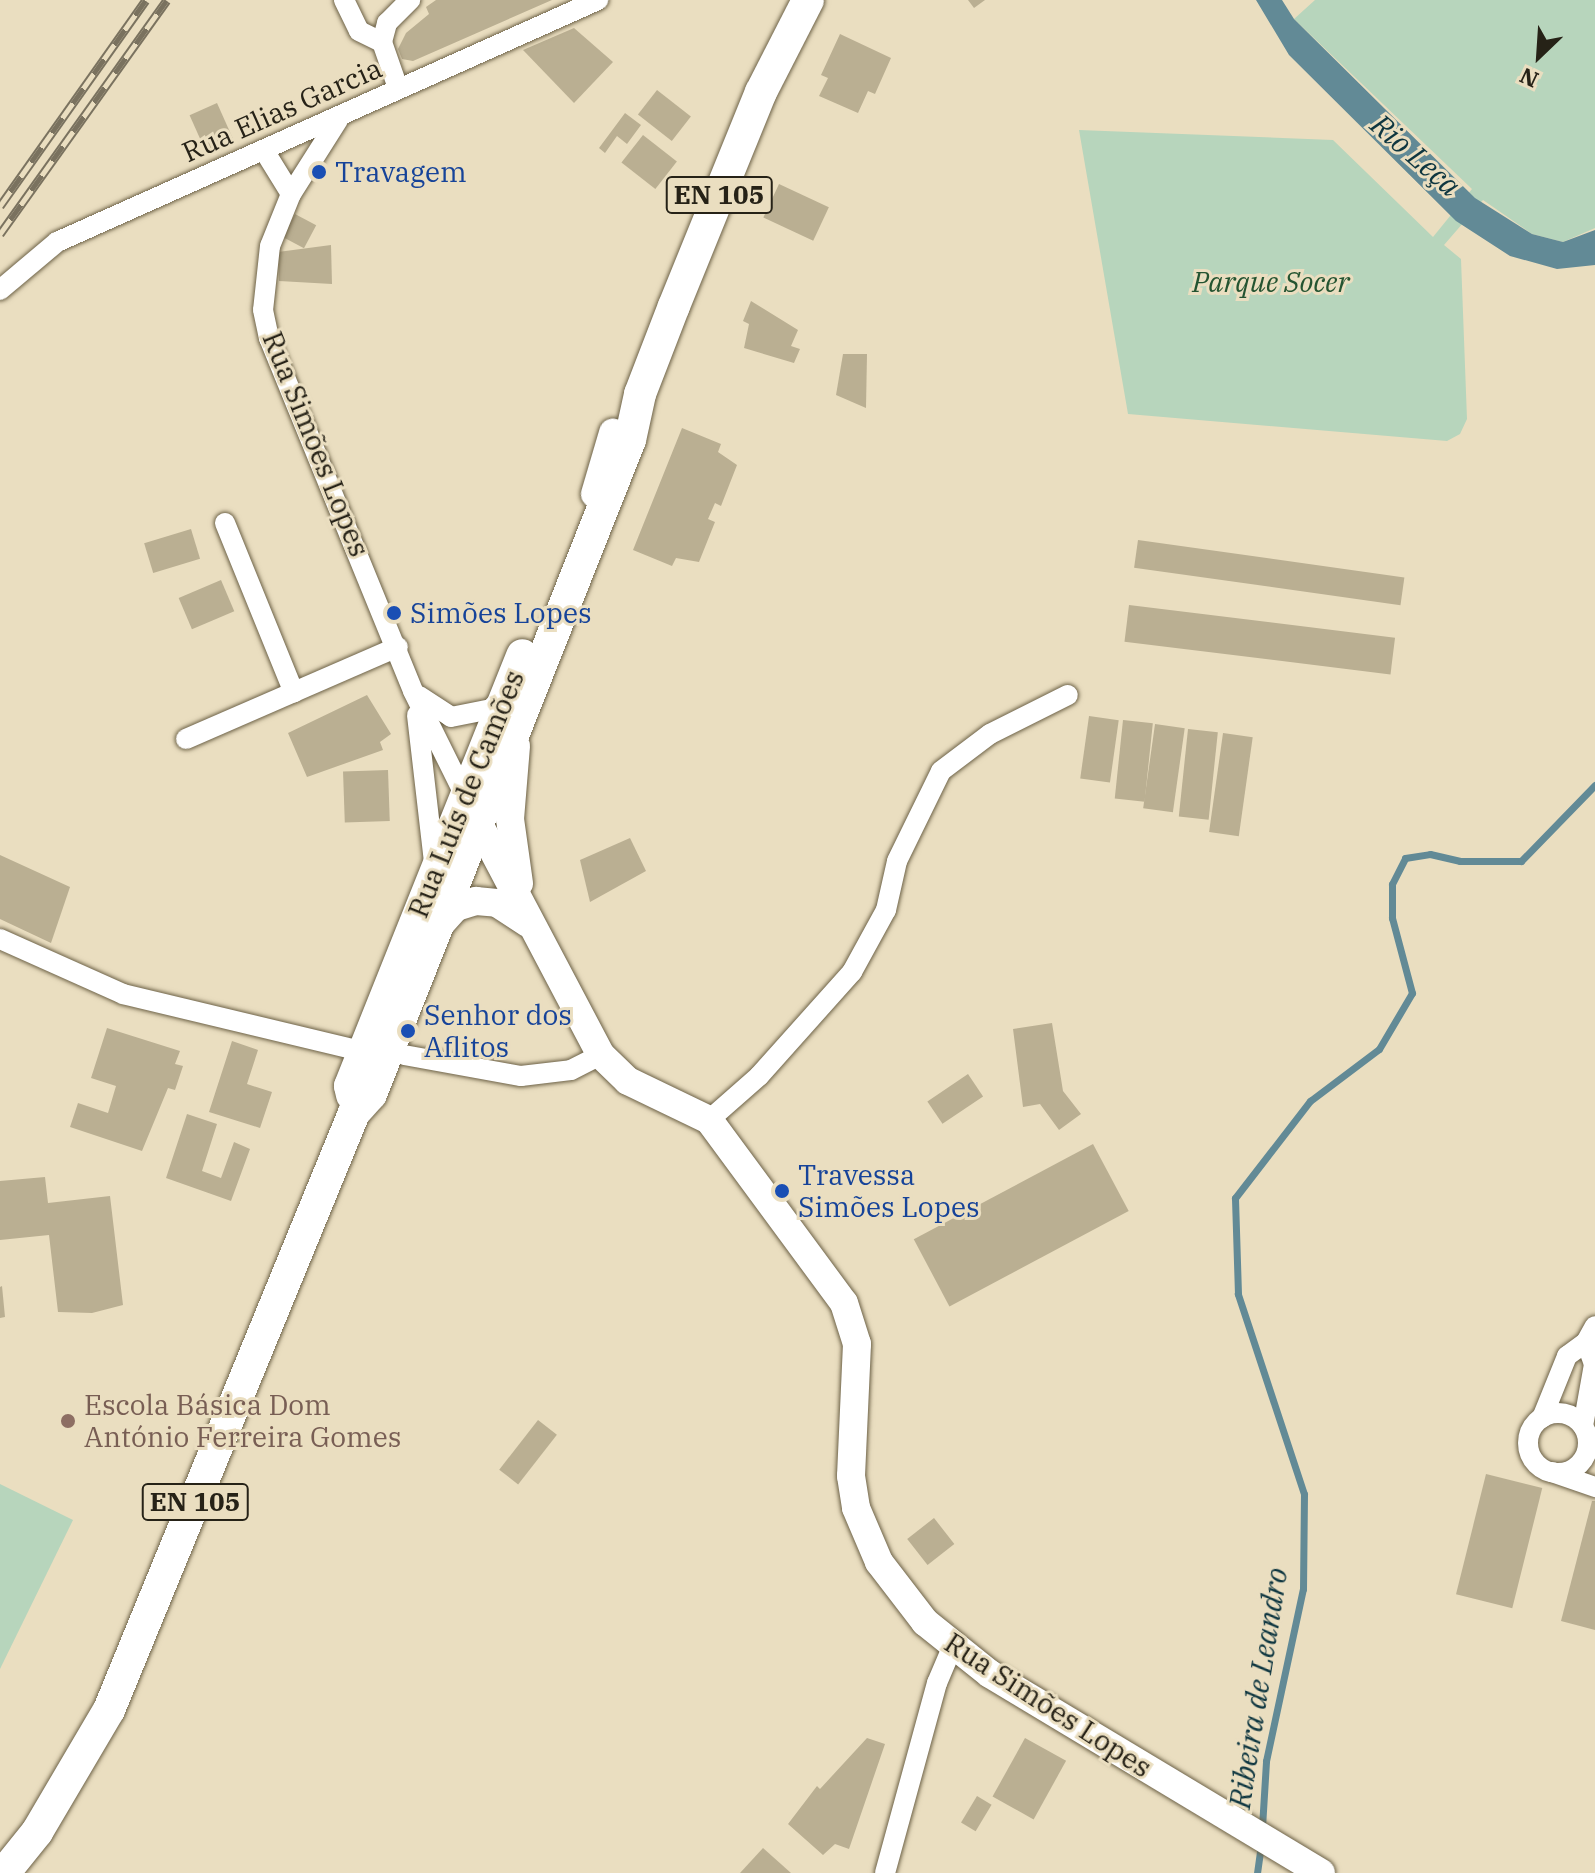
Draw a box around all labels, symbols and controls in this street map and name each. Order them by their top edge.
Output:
north arrow [1499,16,1579,96]
street label: Rua Elias Garcia [177,51,387,169]
text: N [1515,61,1543,95]
water label: Rio Leça [1364,106,1468,204]
place label: Travagem [335,155,467,189]
marker: Travagem [310,163,328,181]
road number: EN 105 [665,173,773,217]
park label: Parque Socer [1192,265,1350,299]
street label: Rua Simões Lopes [256,327,376,561]
place label: Simões Lopes [410,596,592,630]
marker: Simões Lopes [385,604,403,622]
street label: Rua Luís de Camões [401,666,531,922]
place label: Senhor dos Aflitos [424,998,572,1064]
marker: Senhor dos Aflitos [399,1022,417,1040]
place label: Travessa Simões Lopes [798,1158,980,1224]
marker: Travessa Simões Lopes [773,1182,791,1200]
place label: Escola Básica Dom António Ferreira Gomes [84,1388,401,1454]
marker: Escola Básica Dom António Ferreira Gomes [59,1412,77,1430]
road number: EN 105 [141,1480,249,1524]
water label: Ribeira de Leandro [1221,1565,1295,1811]
street label: Rua Simões Lopes [938,1626,1158,1784]

